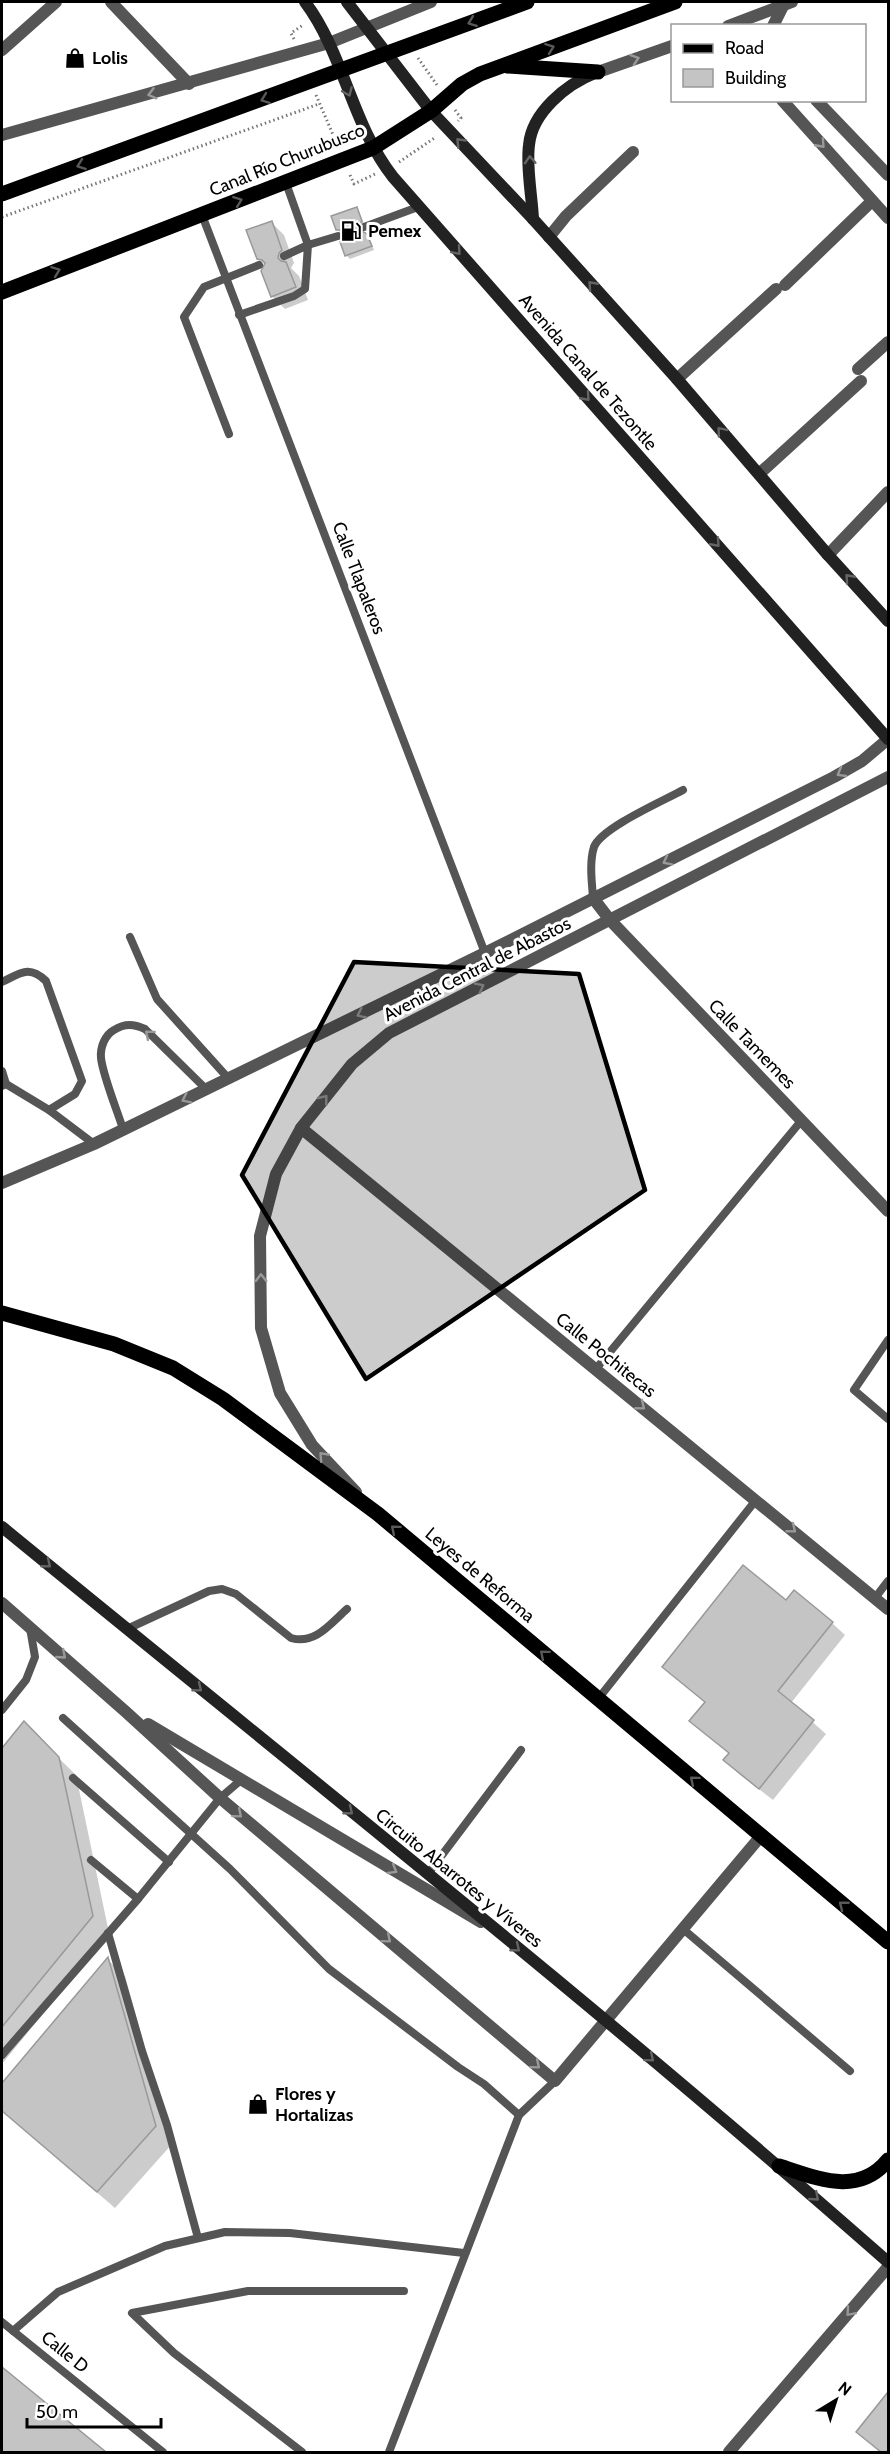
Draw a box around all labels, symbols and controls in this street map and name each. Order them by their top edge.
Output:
one-way arrow [467,15,478,27]
legend [671,24,866,102]
text: Road [725,37,764,59]
one-way arrow [544,42,555,55]
shop icon: Lolis [63,46,87,70]
place label: Lolis [92,47,128,69]
one-way arrow [629,53,640,66]
text: Building [725,67,787,89]
one-way arrow [341,85,353,96]
one-way arrow [147,87,158,99]
one-way arrow [260,91,271,104]
street label: Canal Río Churubusco [206,119,368,201]
one-way arrow [814,137,825,148]
one-way arrow [456,138,467,148]
one-way arrow [523,156,536,165]
one-way arrow [77,158,88,170]
one-way arrow [232,196,243,209]
fuel station icon: Pemex [339,219,363,243]
place label: Pemex [368,220,422,242]
one-way arrow [450,244,461,255]
one-way arrow [50,266,61,279]
one-way arrow [589,281,600,292]
street label: Avenida Canal de Tezontle [514,289,662,455]
one-way arrow [579,390,590,401]
one-way arrow [718,427,729,438]
street label: Calle Tlapaleros [327,519,391,637]
one-way arrow [709,536,720,547]
one-way arrow [845,574,856,585]
one-way arrow [837,766,847,778]
one-way arrow [662,854,673,866]
street label: Avenida Central de Abastos [380,912,574,1026]
one-way arrow [473,982,484,994]
street label: Calle Tamemes [704,995,800,1093]
one-way arrow [356,1006,367,1018]
one-way arrow [145,1030,156,1041]
one-way arrow [181,1092,192,1103]
one-way arrow [317,1095,328,1106]
one-way arrow [254,1273,267,1282]
street label: Calle Pochitecas [551,1308,661,1402]
one-way arrow [634,1399,645,1410]
one-way arrow [319,1453,330,1463]
one-way arrow [785,1522,796,1533]
street label: Leyes de Reforma [421,1523,540,1627]
one-way arrow [391,1525,402,1536]
one-way arrow [40,1557,51,1568]
one-way arrow [55,1648,66,1659]
one-way arrow [540,1651,551,1662]
one-way arrow [191,1680,202,1691]
one-way arrow [690,1776,701,1787]
one-way arrow [342,1804,353,1815]
street label: Circuito Abarrotes y Víveres [371,1804,547,1952]
one-way arrow [231,1806,242,1817]
one-way arrow [387,1862,397,1874]
one-way arrow [839,1901,850,1912]
one-way arrow [380,1932,391,1943]
one-way arrow [509,1940,520,1951]
one-way arrow [643,2050,654,2061]
one-way arrow [529,2058,540,2069]
place label: Flores y Hortalizas [275,2083,354,2126]
shop icon: Flores y Hortalizas [246,2092,270,2116]
one-way arrow [808,2190,819,2201]
one-way arrow [847,2305,858,2316]
street label: Calle D [37,2326,93,2378]
north arrow [806,2370,866,2430]
text: N [835,2378,855,2400]
scale bar [27,2391,160,2429]
text: 50 m [36,2401,78,2423]

